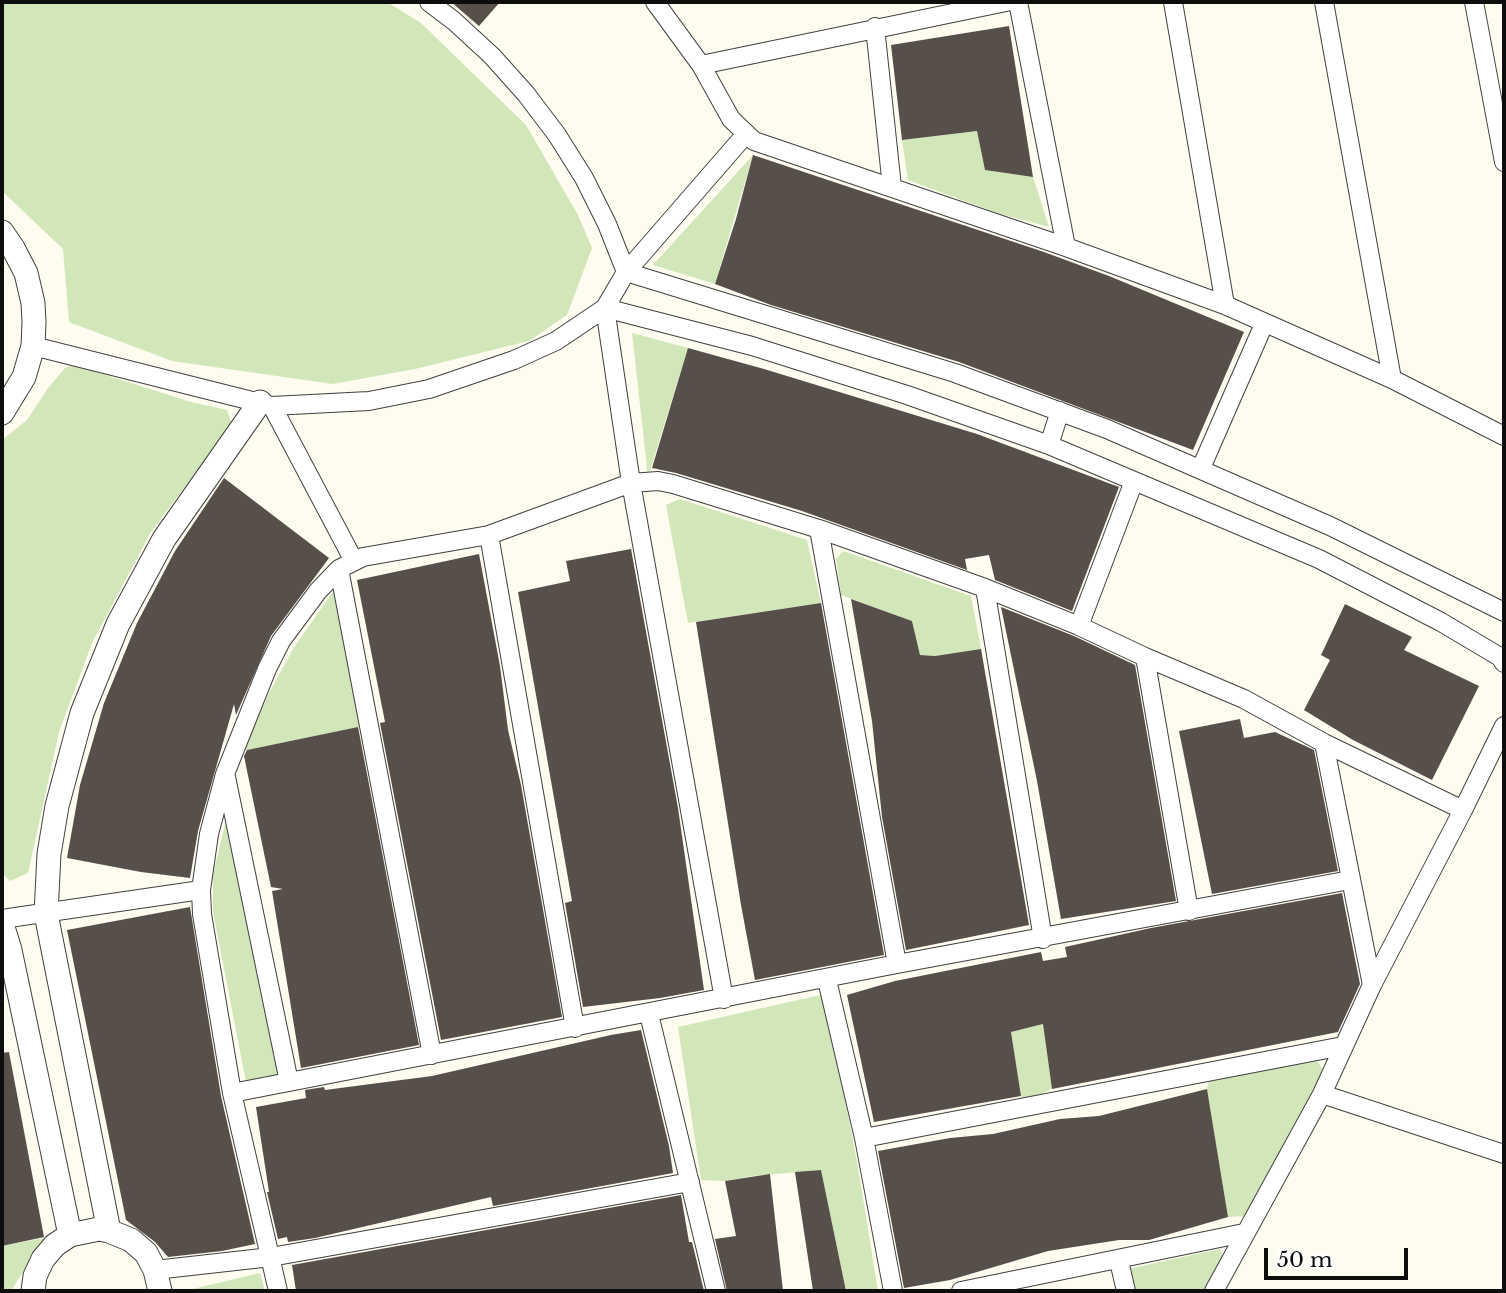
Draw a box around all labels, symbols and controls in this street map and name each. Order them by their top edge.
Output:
scale bar [1268,1234,1412,1278]
text: 50 m [1277,1247,1332,1273]

